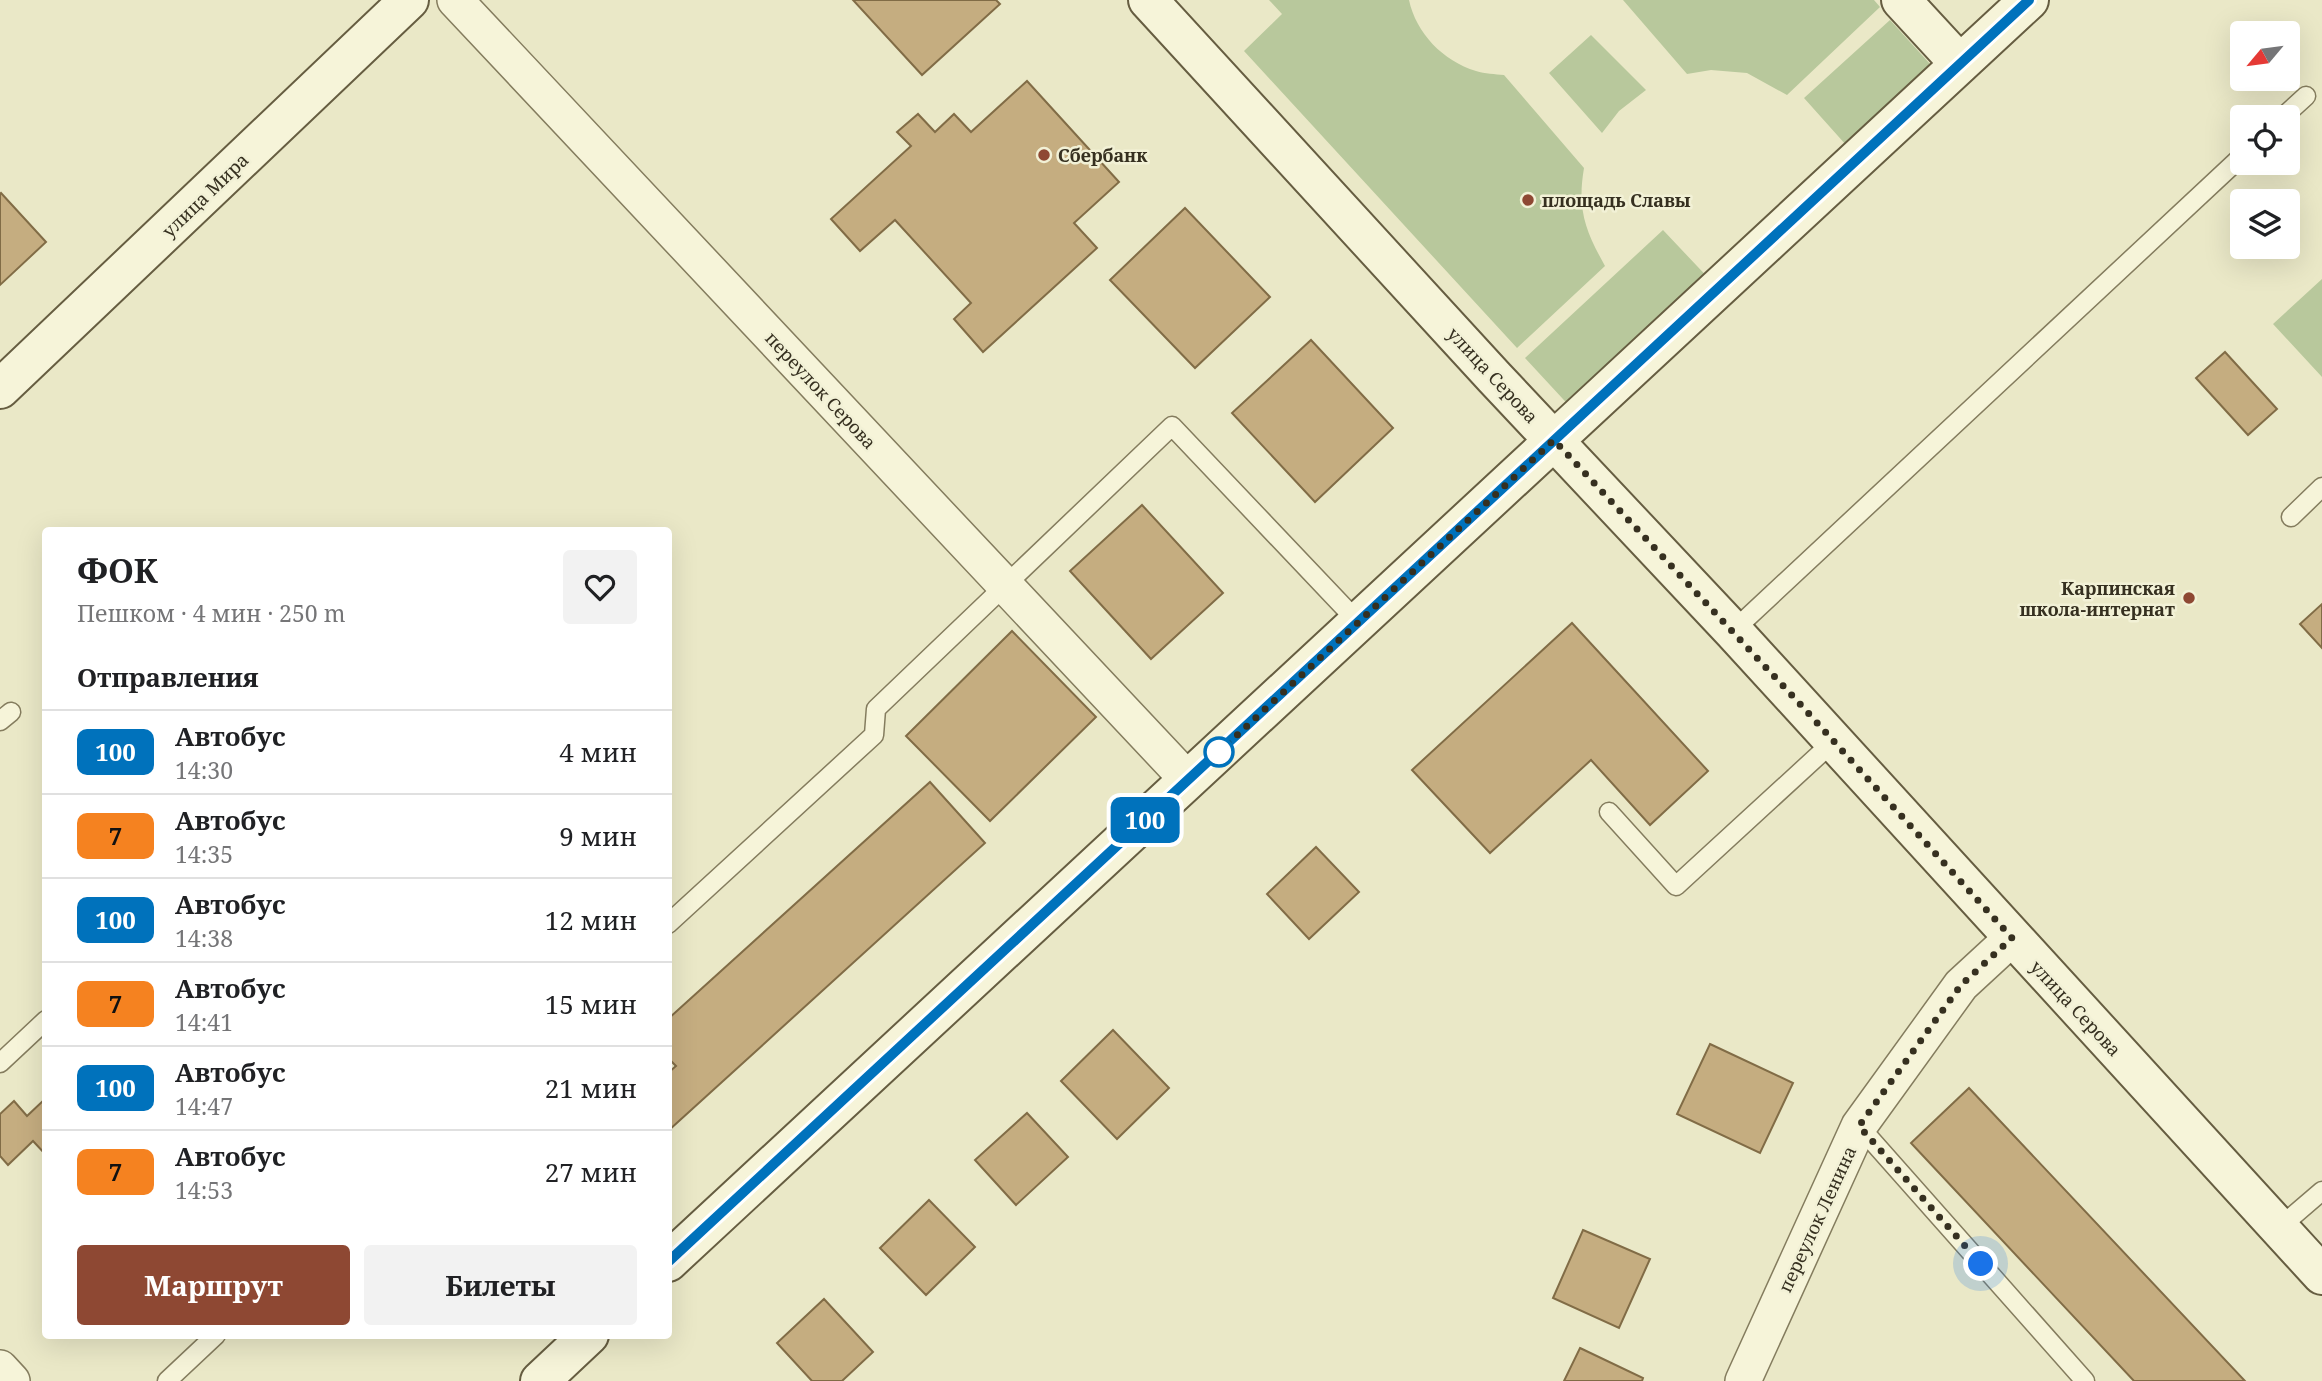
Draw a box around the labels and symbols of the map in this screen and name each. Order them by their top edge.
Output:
north arrow [2230,21,2300,91]
place label: Сбербанк [1058,143,1148,167]
marker: Сбербанк [1036,147,1052,163]
street label: улица Мира [157,148,253,242]
place label: площадь Славы [1542,188,1691,212]
marker: площадь Славы [1520,192,1536,208]
street label: улица Серова [1442,322,1544,428]
street label: переулок Серова [760,326,882,454]
place label: Карпинская школа-интернат [2019,576,2175,621]
marker: Карпинская школа-интернат [2181,590,2197,606]
unlabelled marker [1204,737,1234,767]
line badge: 100 [1105,797,1185,843]
street label: улица Серова [2025,955,2127,1061]
street label: переулок Ленина [1773,1142,1861,1296]
your location [1963,1246,1998,1281]

